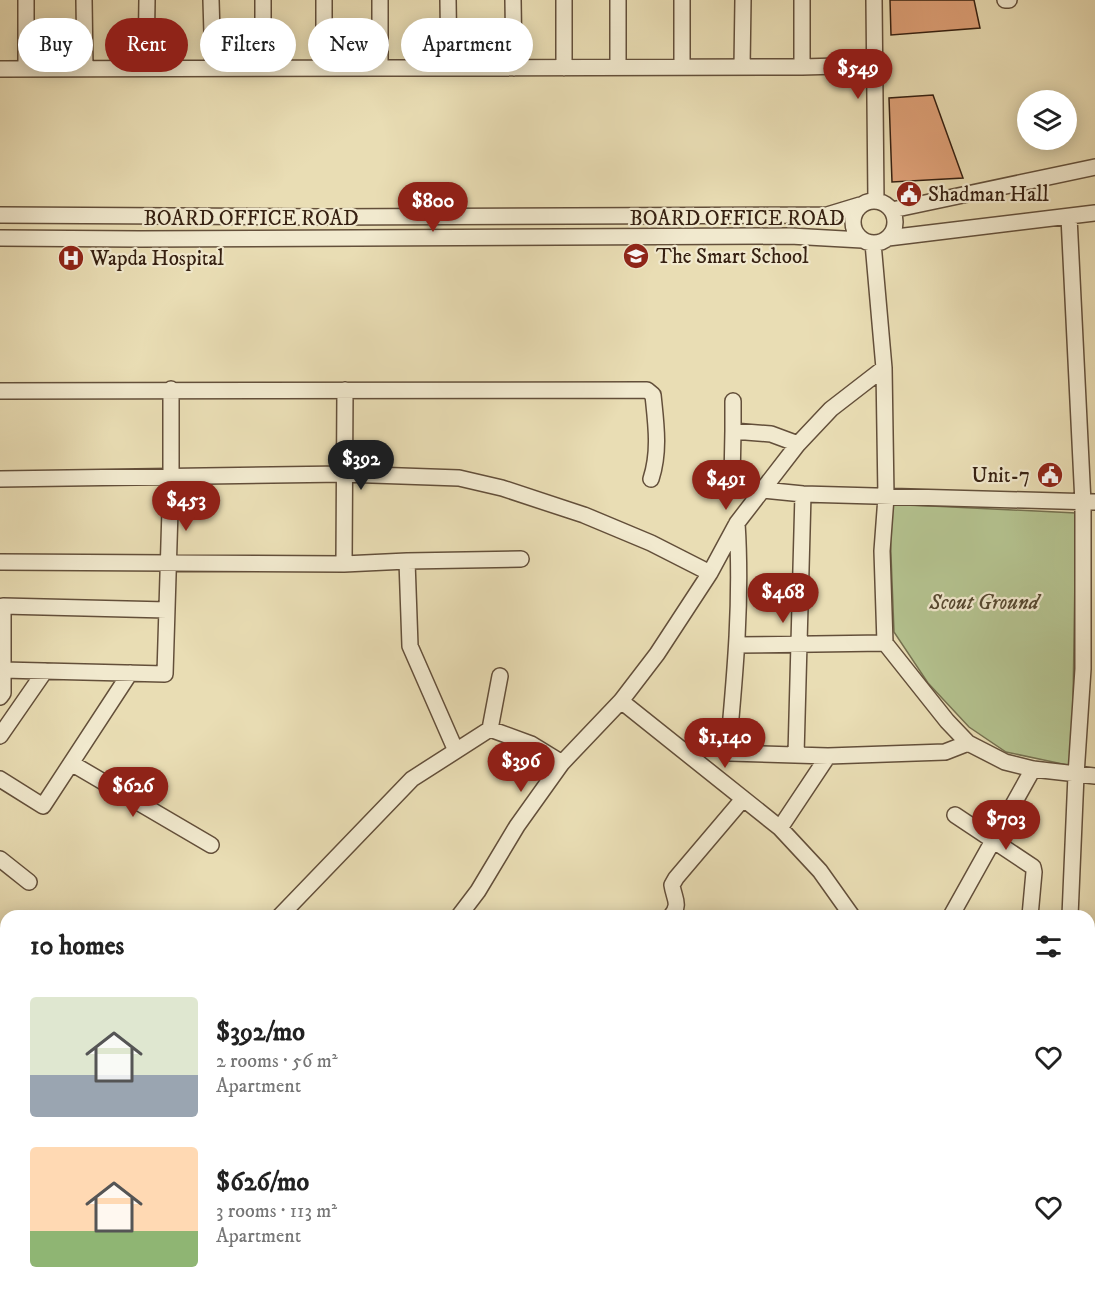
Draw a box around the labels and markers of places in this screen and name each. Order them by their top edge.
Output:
pin: $549 [822,49,894,100]
public building icon: Shadman Hall [894,179,924,209]
pin: $800 [397,182,469,233]
place label: Shadman Hall [928,182,1049,208]
school or university icon: The Smart School [621,241,651,271]
hospital icon: Wapda Hospital [56,243,86,273]
place label: The Smart School [656,244,809,270]
place label: Wapda Hospital [89,246,224,272]
pin: $392 [325,440,397,491]
pin: $491 [690,460,762,511]
public building icon: Unit-7 [1035,460,1065,490]
place label: Unit-7 [972,463,1030,489]
pin: $453 [150,481,222,532]
pin: $468 [747,573,819,624]
pin: $1,140 [676,718,774,769]
pin: $396 [485,742,557,793]
pin: $626 [97,767,169,818]
pin: $703 [970,800,1042,851]

